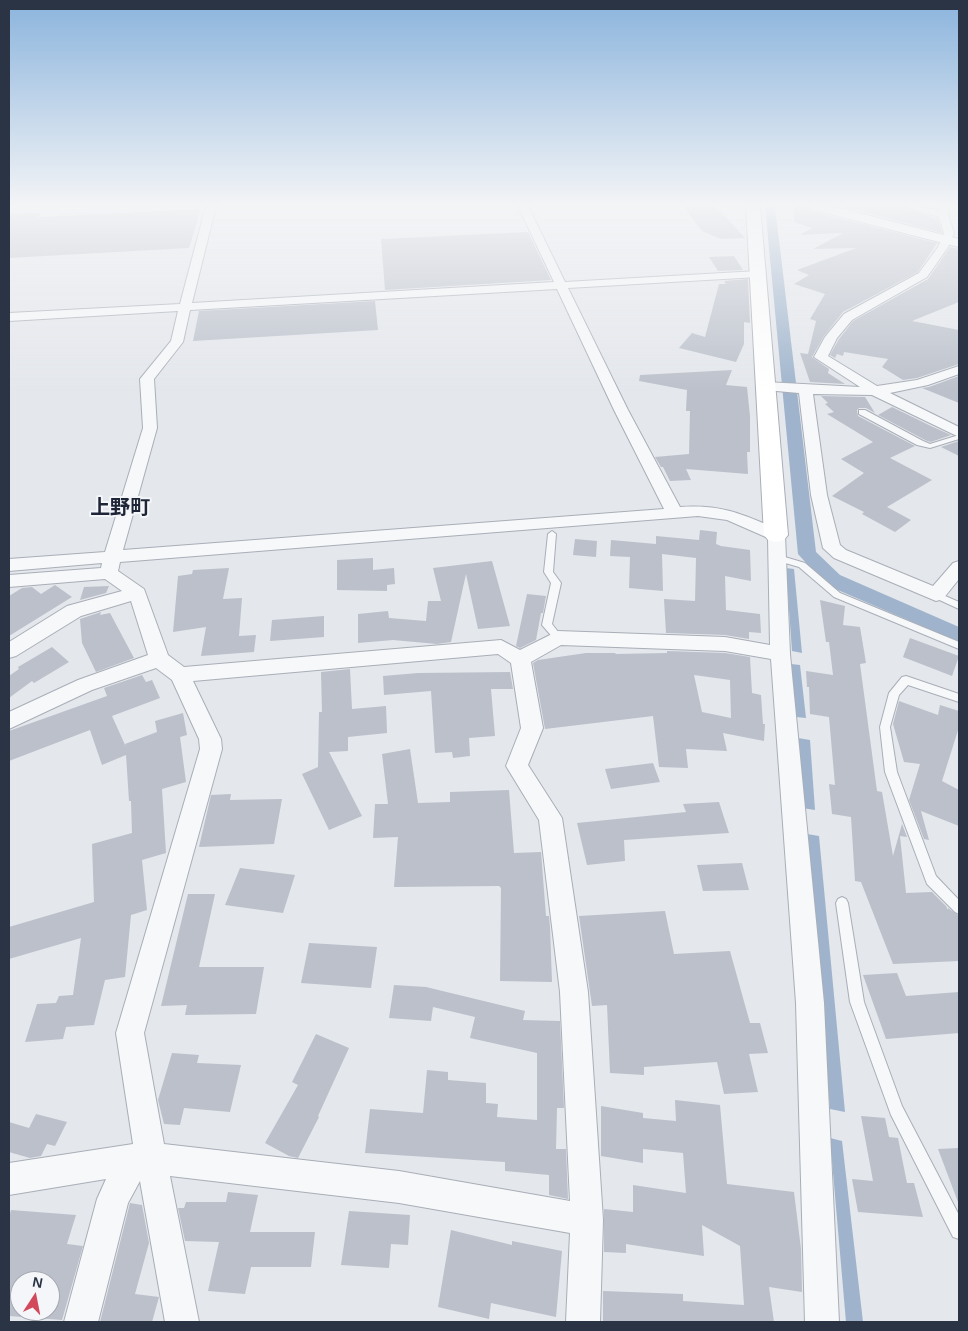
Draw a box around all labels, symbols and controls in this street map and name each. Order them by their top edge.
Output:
district label: 上野町 [90,496,150,520]
north arrow [10,1271,60,1321]
text: N [31,1273,44,1291]

